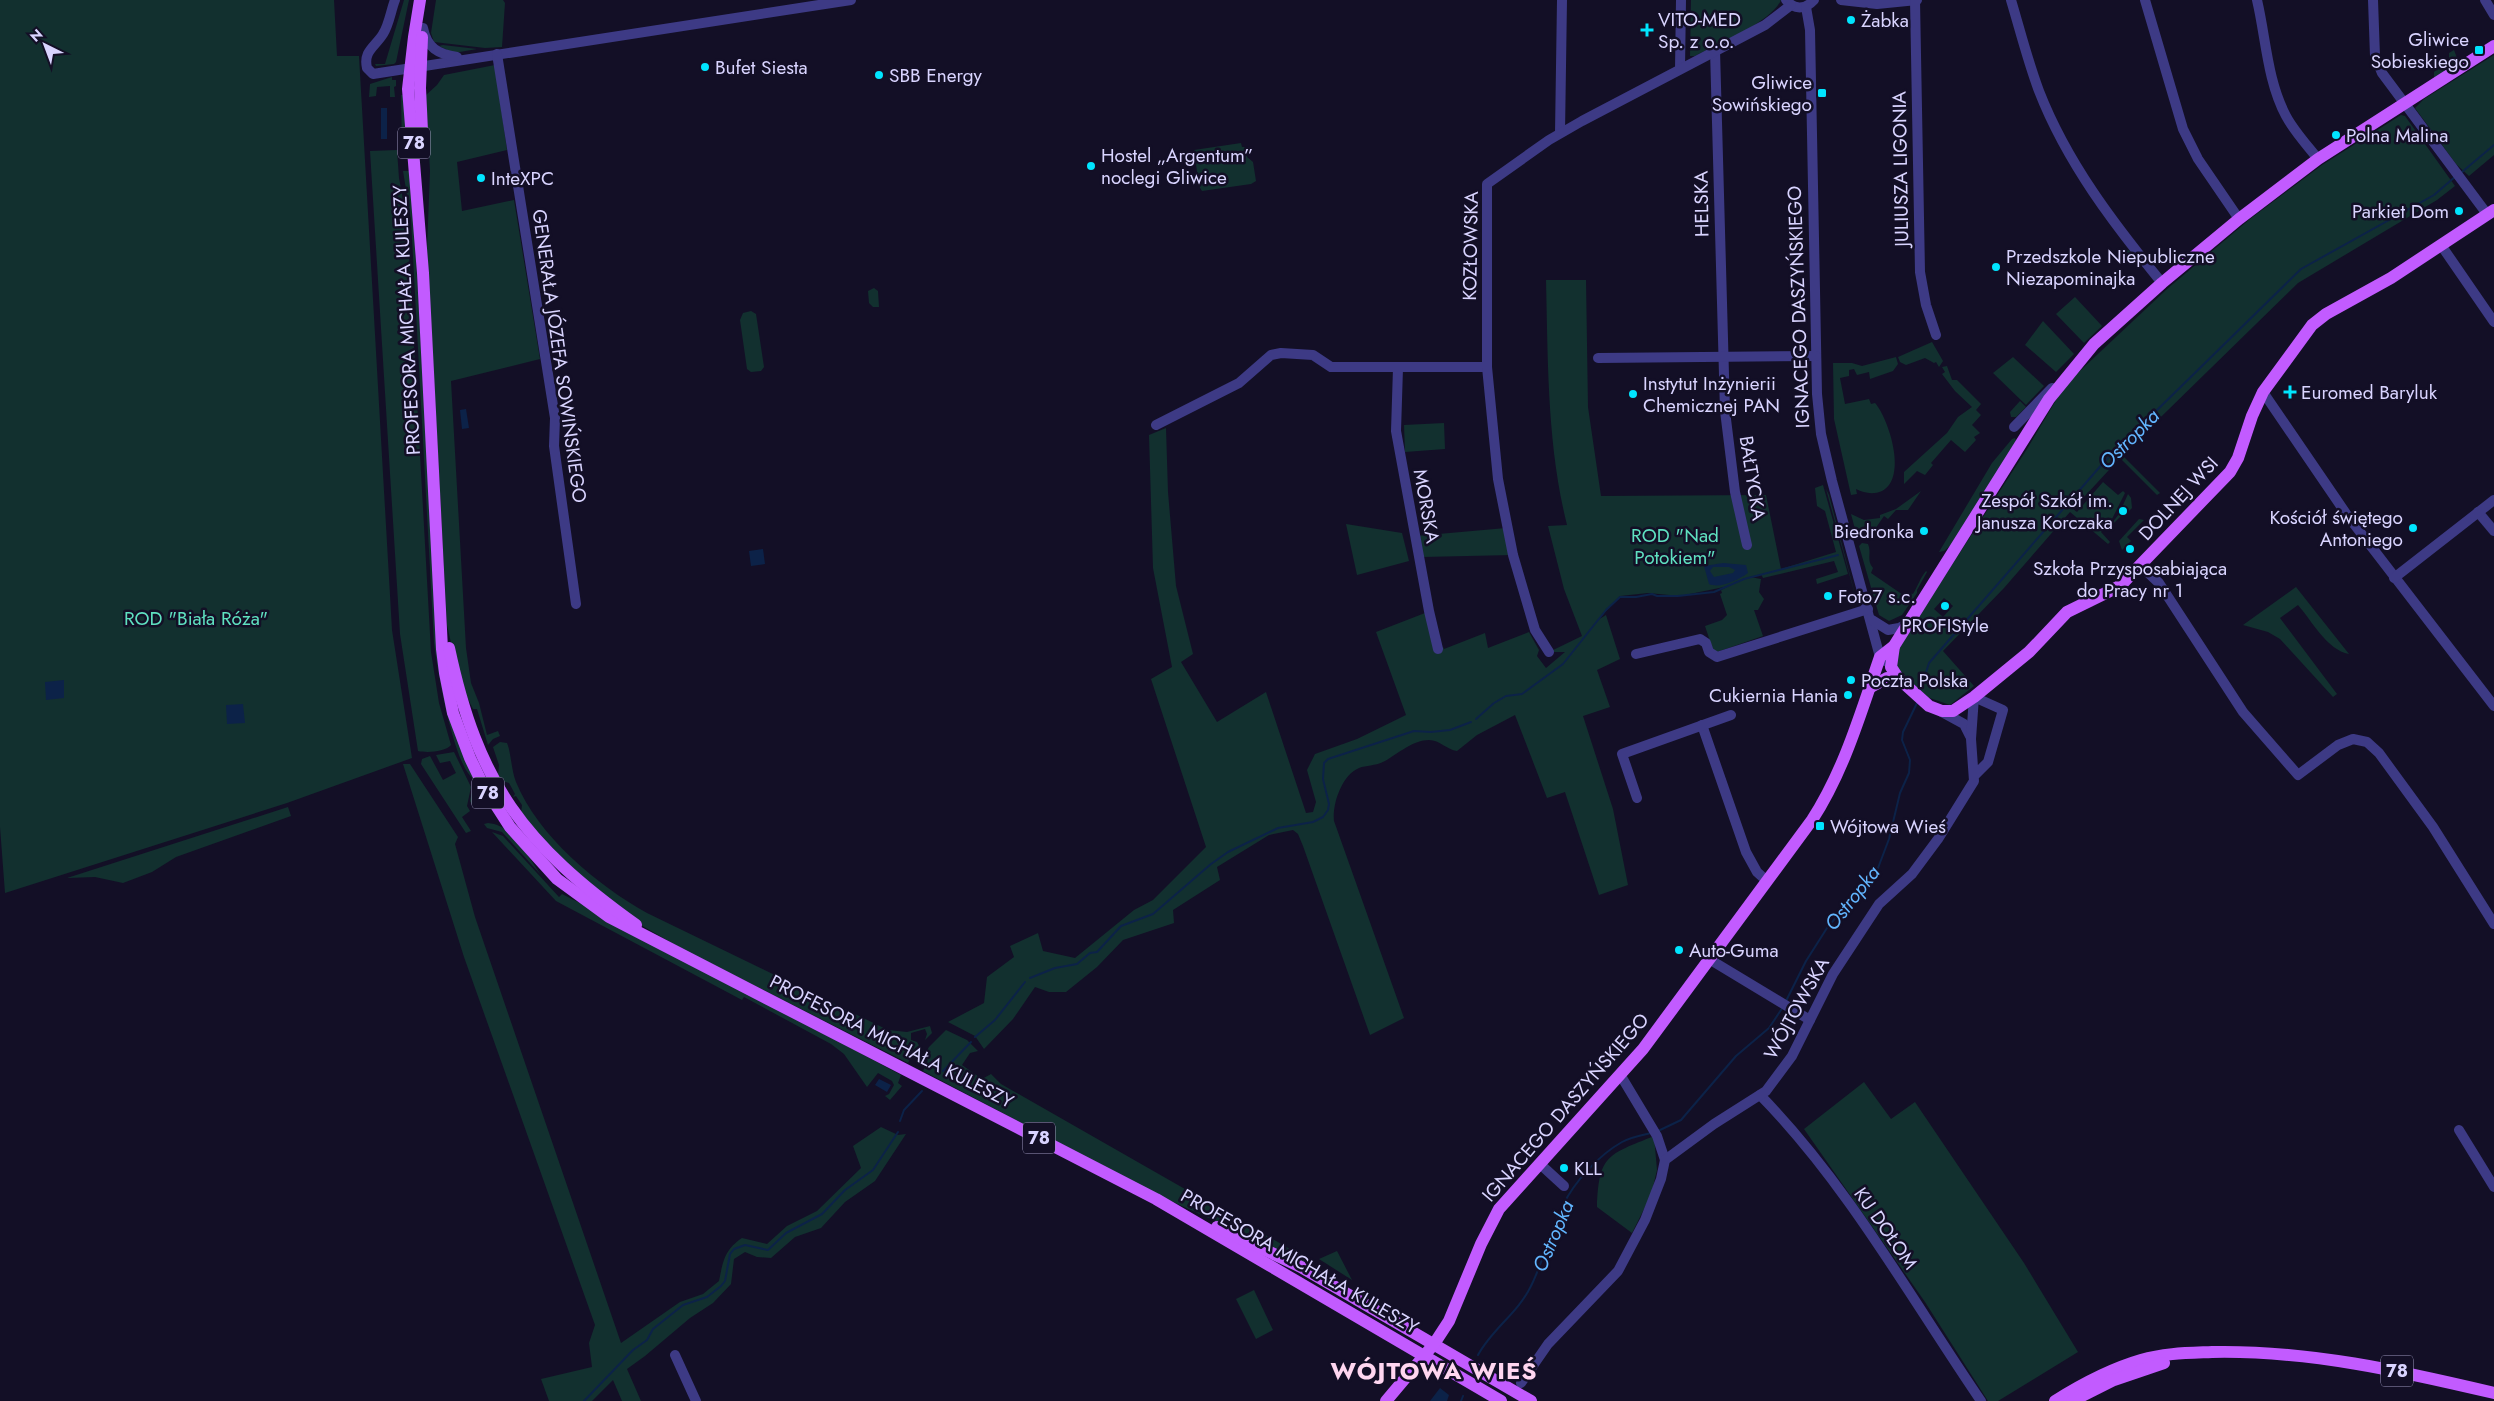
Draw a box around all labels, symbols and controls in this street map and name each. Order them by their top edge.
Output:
place label: VITO-MED Sp. z o.o. [1658,6,1741,55]
place label: Żabka [1861,7,1909,34]
marker: Żabka [1845,14,1857,26]
north arrow [20,20,70,70]
marker: VITO-MED Sp. z o.o. [1640,23,1654,37]
text: N [25,24,47,46]
place label: Gliwice Sobieskiego [2371,26,2469,75]
marker: Gliwice Sobieskiego [2473,44,2485,56]
place label: Bufet Siesta [715,54,808,81]
marker: Bufet Siesta [699,61,711,73]
place label: SBB Energy [889,62,983,89]
marker: SBB Energy [873,69,885,81]
place label: Gliwice Sowińskiego [1712,69,1812,118]
marker: Gliwice Sowińskiego [1816,87,1828,99]
street label: JULIUSZA LIGONIA [1886,91,1915,250]
place label: Polna Malina [2346,122,2448,149]
road number: 78 [398,128,430,158]
marker: Polna Malina [2330,129,2342,141]
place label: Hostel „Argentum” noclegi Gliwice [1101,142,1253,191]
marker: Hostel „Argentum” noclegi Gliwice [1085,160,1097,172]
place label: InteXPC [491,165,554,192]
street label: HELSKA [1687,170,1716,237]
marker: InteXPC [475,172,487,184]
street label: PROFESORA MICHAŁA KULESZY [386,184,427,456]
street label: IGNACEGO DASZYŃSKIEGO [1781,185,1816,429]
street label: KOZŁOWSKA [1456,191,1485,301]
place label: Parkiet Dom [2352,198,2449,225]
marker: Parkiet Dom [2453,205,2465,217]
street label: GENERAŁA JÓZEFA SOWIŃSKIEGO [526,208,593,505]
place label: Przedszkole Niepubliczne Niezapominajka [2006,243,2215,292]
marker: Przedszkole Niepubliczne Niezapominajka [1990,261,2002,273]
place label: Instytut Inżynierii Chemicznej PAN [1643,370,1780,419]
place label: Euromed Baryluk [2301,379,2438,406]
marker: Euromed Baryluk [2283,385,2297,399]
marker: Instytut Inżynierii Chemicznej PAN [1627,388,1639,400]
water label: Ostropka [2092,402,2166,476]
street label: BAŁTYCKA [1732,434,1773,523]
street label: DOLNEJ WSI [2132,450,2224,546]
street label: MORSKA [1407,467,1446,546]
place label: Zespół Szkół im. Janusza Korczaka [1974,487,2113,536]
place label: Kościół świętego Antoniego [2269,504,2403,553]
marker: Zespół Szkół im. Janusza Korczaka [2117,505,2129,517]
place label: Biedronka [1834,518,1914,545]
park label: ROD "Nad Potokiem" [1631,522,1719,571]
marker: Kościół świętego Antoniego [2407,522,2419,534]
marker: Biedronka [1918,525,1930,537]
marker: Szkoła Przysposabiająca do Pracy nr 1 [2124,543,2136,555]
place label: Szkoła Przysposabiająca do Pracy nr 1 [2033,555,2227,604]
place label: Foto7 s.c. [1838,583,1916,610]
marker: Foto7 s.c. [1822,590,1834,602]
marker: PROFIStyle [1939,600,1951,612]
park label: ROD "Biała Róża" [124,605,268,632]
place label: PROFIStyle [1901,612,1989,639]
place label: Poczta Polska [1861,667,1968,694]
marker: Poczta Polska [1845,674,1857,686]
place label: Cukiernia Hania [1709,682,1838,709]
marker: Cukiernia Hania [1842,689,1854,701]
road number: 78 [472,778,504,808]
place label: Wójtowa Wieś [1830,813,1946,840]
marker: Wójtowa Wieś [1814,820,1826,832]
water label: Ostropka [1818,860,1887,937]
place label: Auto-Guma [1689,937,1779,964]
marker: Auto-Guma [1673,944,1685,956]
street label: WÓJTOWSKA [1757,952,1836,1064]
street label: PROFESORA MICHAŁA KULESZY [765,968,1019,1115]
street label: IGNACEGO DASZYŃSKIEGO [1476,1007,1655,1208]
road number: 78 [1023,1122,1055,1154]
place label: KLL [1574,1155,1602,1182]
marker: KLL [1558,1162,1570,1174]
street label: PROFESORA MICHAŁA KULESZY [1176,1182,1424,1341]
street label: KU DOŁOM [1847,1182,1924,1275]
water label: Ostropka [1525,1196,1582,1277]
district label: WÓJTOWA WIEŚ [1331,1353,1537,1388]
road number: 78 [2381,1355,2413,1386]

